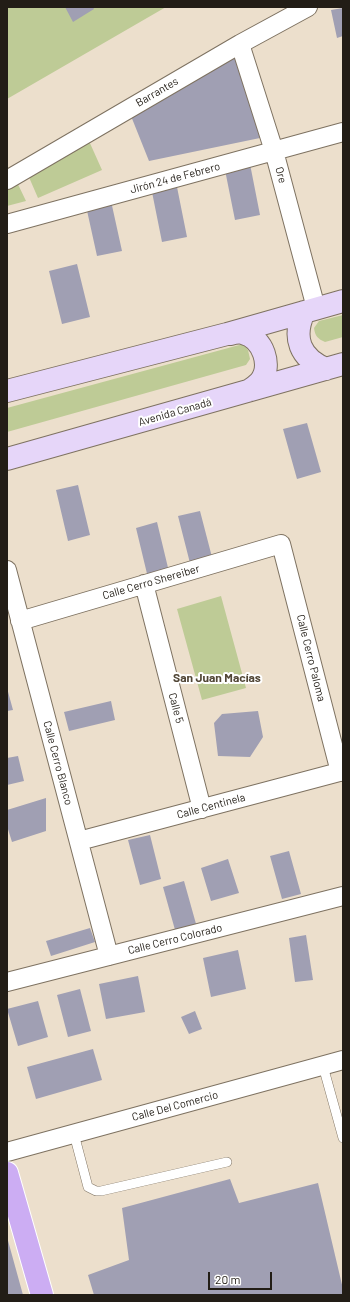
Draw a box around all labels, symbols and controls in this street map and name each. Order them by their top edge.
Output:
street label: Barrantes [133,75,181,109]
street label: Jirón 24 de Febrero [128,160,222,196]
street label: Ore [272,165,290,185]
street label: Avenida Canadá [137,395,213,429]
street label: Calle Cerro Shereiber [101,562,201,602]
street label: Calle Cerro Paloma [294,613,328,703]
district label: San Juan Macías [173,671,261,685]
street label: Calle 5 [166,691,186,725]
street label: Calle Cerro Blanco [40,719,76,807]
street label: Calle Centinela [175,791,247,821]
street label: Calle Cerro Colorado [126,921,224,957]
street label: Calle Del Comercio [130,1088,220,1124]
scale bar [210,1264,274,1290]
text: 20 m [215,1272,241,1286]

